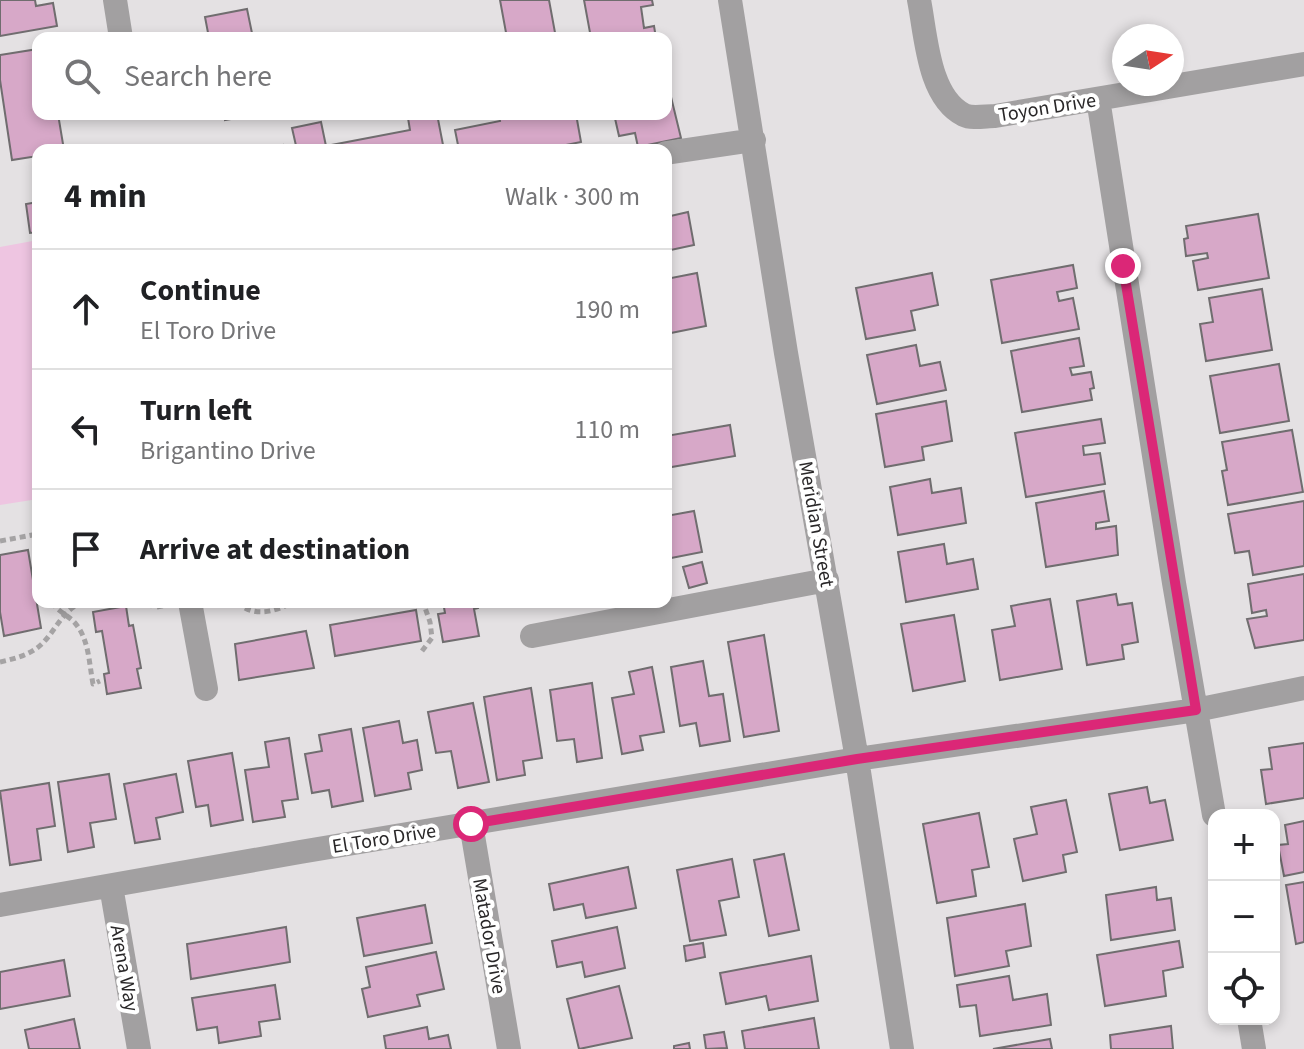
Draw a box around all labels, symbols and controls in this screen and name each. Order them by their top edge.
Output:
north arrow [1112,24,1184,96]
search box [32,32,672,120]
icon: search [60,54,104,98]
text: Search here [124,55,272,98]
street label: Toyon Drive [996,86,1098,130]
text: 4 min [64,172,147,221]
text: Walk · 300 m [505,178,640,215]
route end [1105,248,1141,284]
text: Continue [140,269,261,312]
icon: ahead [64,287,108,331]
text: 190 m [574,291,640,328]
text: El Toro Drive [140,312,276,349]
text: Turn left [140,389,252,432]
icon: left [64,407,108,451]
text: 110 m [574,411,640,448]
text: Brigantino Drive [140,432,316,469]
street label: Meridian Street [791,459,841,590]
icon: arrive [64,527,108,571]
text: Arrive at destination [140,528,410,571]
route start [453,806,489,842]
map controls [1208,809,1280,1025]
button: + [1208,809,1280,881]
street label: El Toro Drive [330,817,438,861]
street label: Matador Drive [465,876,513,996]
button: − [1208,881,1280,953]
street label: Arena Way [103,923,146,1014]
button: locate [1208,953,1280,1025]

